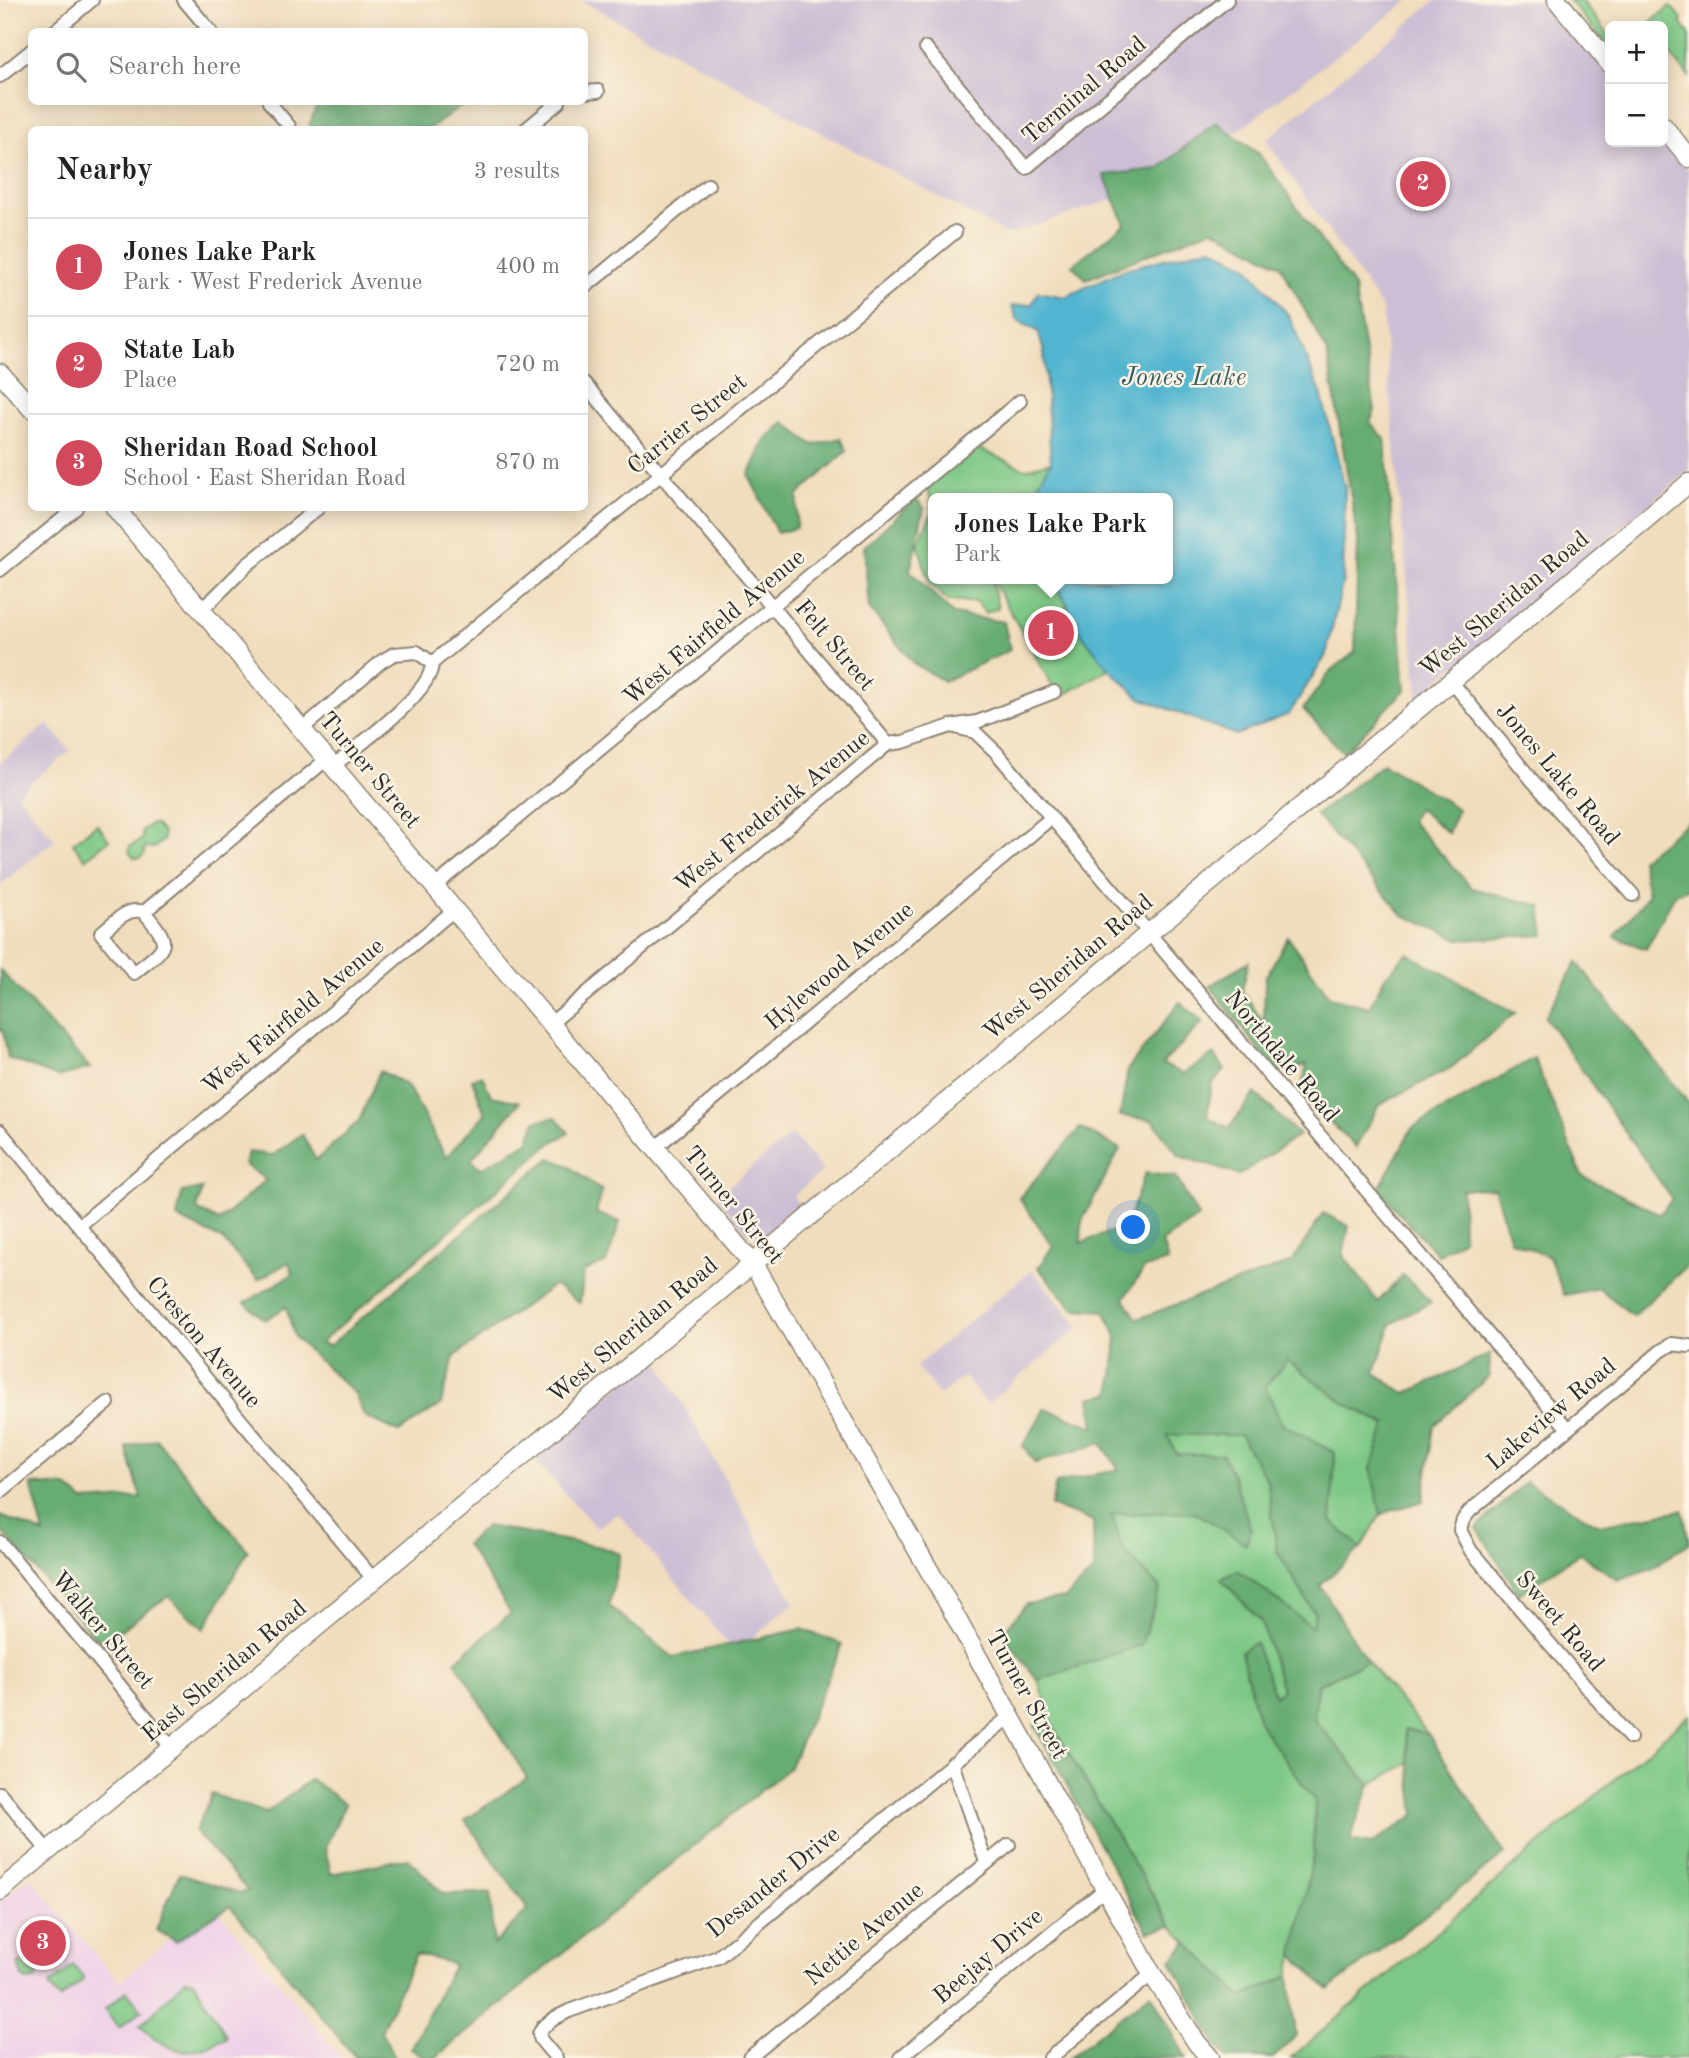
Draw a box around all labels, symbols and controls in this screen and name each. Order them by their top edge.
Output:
map controls [1605,21,1668,147]
button: + [1605,21,1668,84]
search box [28,28,588,105]
street label: Terminal Road [1019,32,1151,150]
icon: search [52,48,90,86]
text: Search here [108,54,241,80]
button: − [1605,84,1668,147]
text: Nearby [56,156,153,186]
pin: 2 [1400,158,1446,210]
text: 3 results [474,160,560,183]
text: Jones Lake Park [123,240,316,266]
text: 1 [72,255,86,278]
text: 400 m [495,255,560,278]
text: Park · West Frederick Avenue [123,271,422,294]
text: State Lab [123,338,235,364]
text: 2 [72,353,86,376]
text: 720 m [495,353,560,376]
water label: Jones Lake [1122,365,1246,391]
text: Place [123,369,177,392]
street label: Carrier Street [624,370,752,480]
text: Sheridan Road School [123,436,378,462]
text: 3 [72,451,86,474]
text: 870 m [495,451,560,474]
text: School · East Sheridan Road [123,467,406,490]
popup [928,493,1173,584]
text: Jones Lake Park [954,512,1147,538]
street label: West Sheridan Road [1416,527,1594,683]
text: Park [954,543,1001,566]
street label: West Fairfield Avenue [620,545,810,711]
street label: Felt Street [789,596,879,696]
pin: 1 [1028,607,1074,659]
street label: Jones Lake Road [1491,699,1623,851]
street label: Turner Street [314,708,424,834]
street label: West Frederick Avenue [671,726,875,898]
street label: West Sheridan Road [980,890,1158,1046]
street label: Hylewood Avenue [761,898,919,1036]
street label: West Fairfield Avenue [199,934,389,1100]
street label: Northdale Road [1219,987,1343,1127]
street label: Turner Street [678,1143,788,1269]
your location [1116,1210,1150,1244]
street label: West Sheridan Road [545,1253,723,1409]
street label: Creston Avenue [141,1273,265,1413]
street label: Lakeview Road [1483,1354,1621,1476]
street label: Walker Street [46,1567,158,1695]
street label: Sweet Road [1510,1567,1608,1677]
street label: East Sheridan Road [138,1596,312,1748]
street label: Turner Street [981,1626,1071,1764]
street label: Desander Drive [703,1822,845,1944]
street label: Nettie Avenue [801,1879,929,1991]
street label: Beejay Drive [930,1904,1048,2010]
pin: 3 [20,1917,66,1969]

